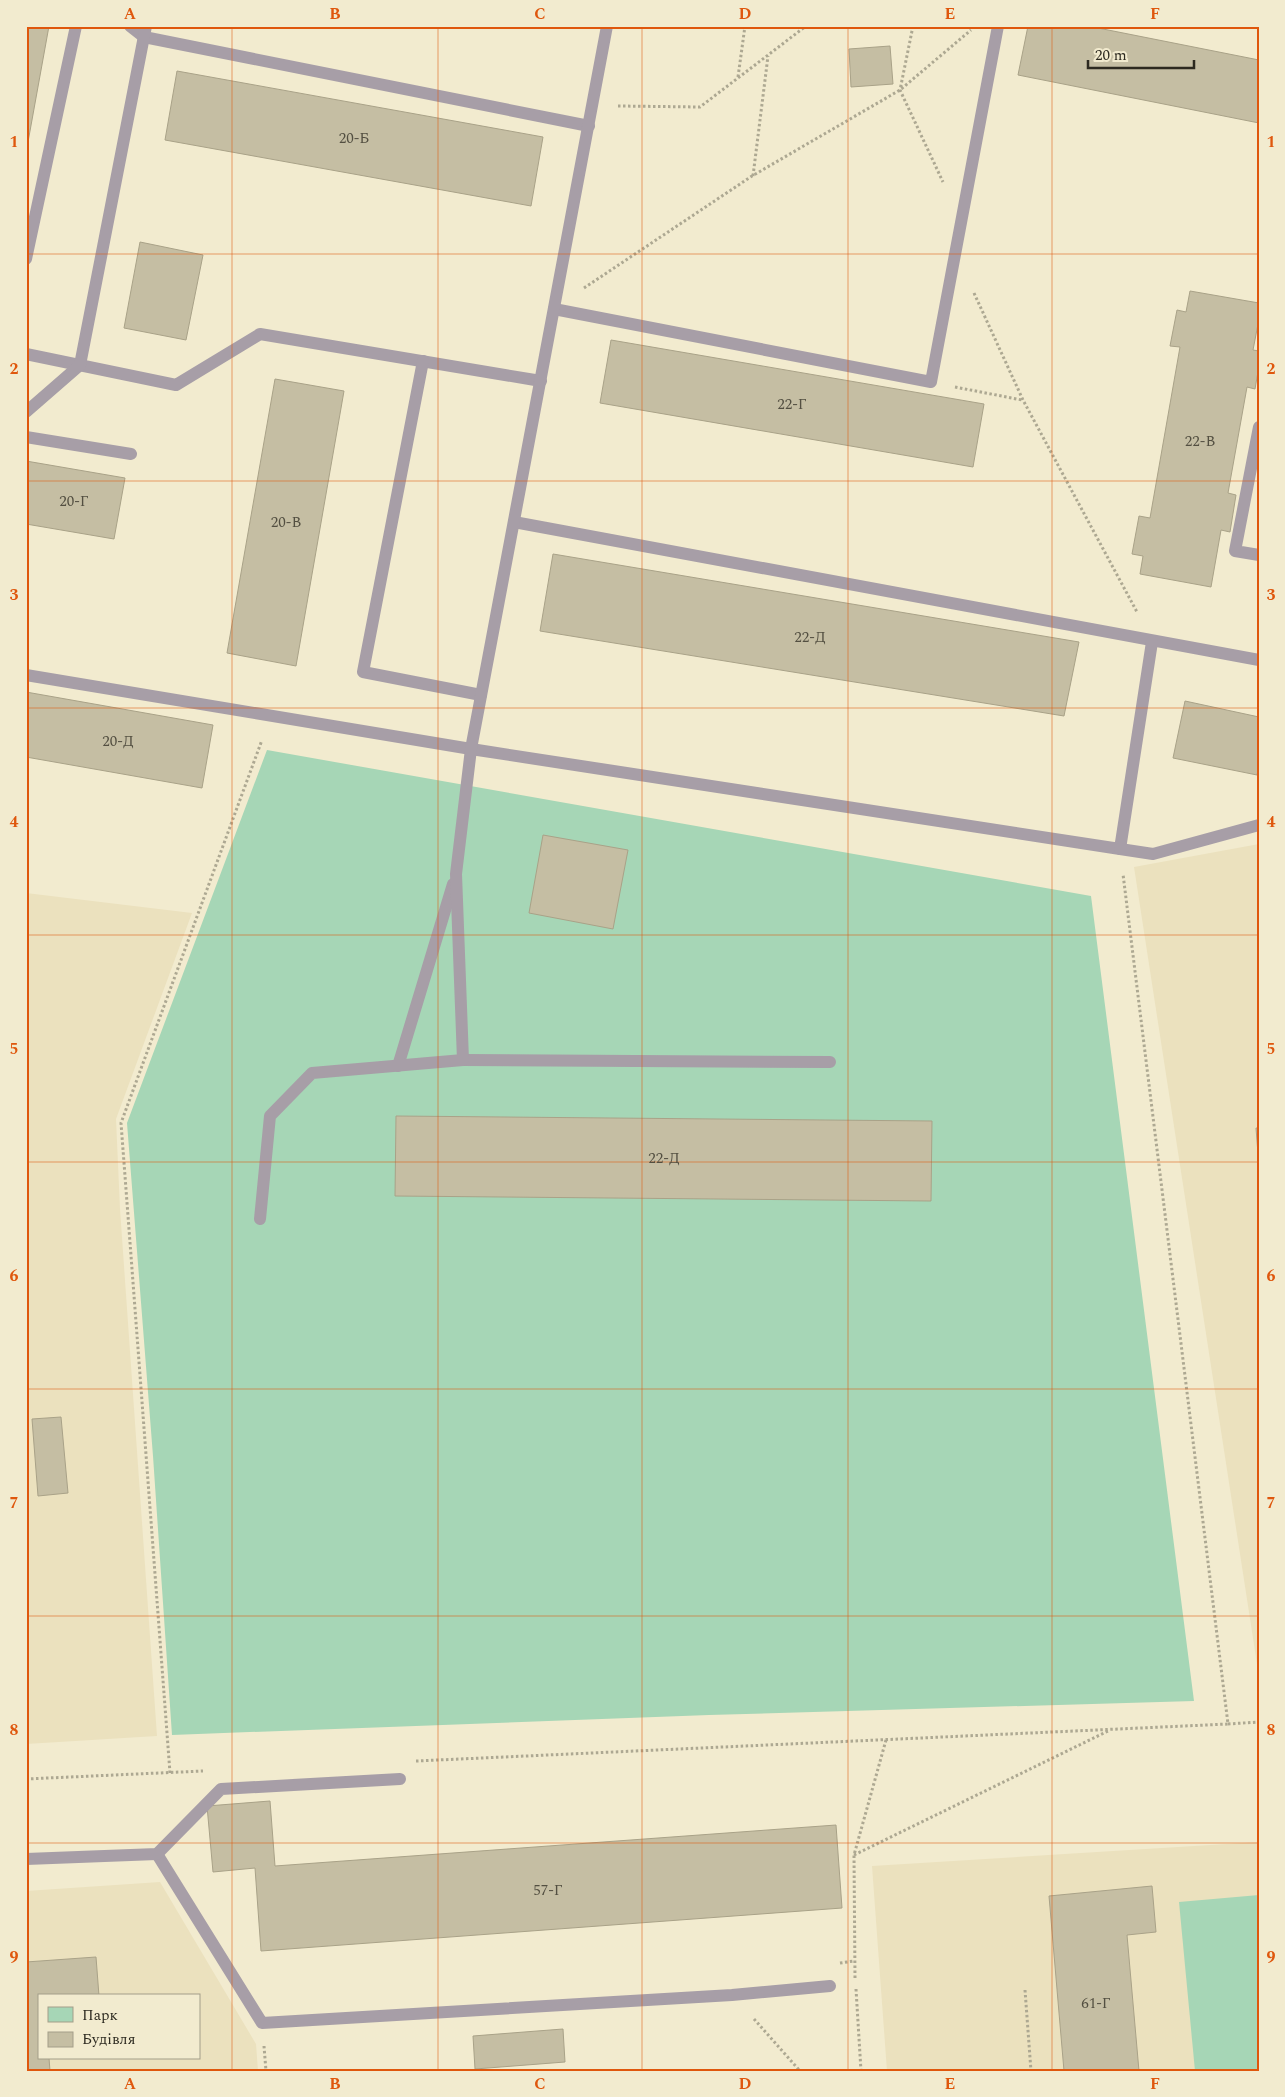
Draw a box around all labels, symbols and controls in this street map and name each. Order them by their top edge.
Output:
text: A [124,2,137,26]
text: B [329,2,341,26]
text: C [534,2,546,26]
text: D [739,2,752,26]
text: E [945,2,955,26]
text: F [1150,2,1160,26]
scale bar [1088,38,1194,70]
text: 20 m [1095,44,1127,67]
house number: 20-Б [339,127,369,150]
text: 1 [10,130,18,154]
text: 1 [1267,130,1275,154]
text: 2 [10,357,19,381]
text: 2 [1267,357,1276,381]
house number: 22-Г [777,393,807,416]
house number: 22-В [1185,430,1215,453]
house number: 20-Г [59,490,89,513]
house number: 20-В [271,511,301,534]
text: 3 [10,583,19,607]
text: 3 [1267,583,1276,607]
house number: 22-Д [794,626,826,649]
house number: 20-Д [102,730,134,753]
text: 4 [10,810,19,834]
text: 4 [1267,810,1276,834]
text: 5 [10,1037,18,1061]
text: 5 [1267,1037,1275,1061]
house number: 22-Д [648,1147,680,1170]
text: 6 [10,1264,19,1288]
text: 6 [1267,1264,1276,1288]
text: 7 [10,1491,19,1515]
text: 7 [1267,1491,1276,1515]
text: 8 [10,1718,19,1742]
text: 8 [1267,1718,1276,1742]
house number: 57-Г [533,1879,563,1902]
text: 9 [10,1945,19,1969]
text: 9 [1267,1945,1276,1969]
house number: 61-Г [1081,1992,1111,2015]
legend [38,1994,200,2060]
text: Парк [82,2004,118,2027]
text: Будівля [82,2028,136,2051]
text: A [124,2072,137,2096]
text: B [329,2072,341,2096]
text: C [534,2072,546,2096]
text: D [739,2072,752,2096]
text: E [945,2072,955,2096]
text: F [1150,2072,1160,2096]

